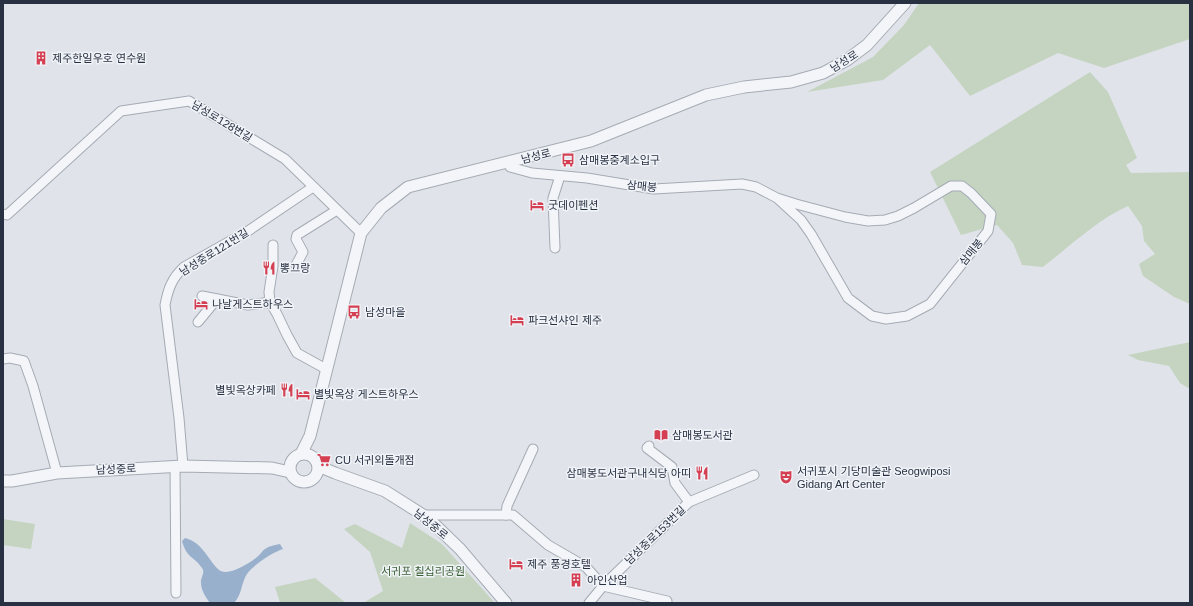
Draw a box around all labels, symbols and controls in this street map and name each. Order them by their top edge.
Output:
street label: 남성로 [828,48,860,74]
building icon: 제주한일우호 연수원 [33,50,49,66]
place label: 제주한일우호 연수원 [52,52,146,64]
street label: 남성로128번길 [189,98,255,144]
street label: 남성로 [520,147,552,165]
bus stop icon: 삼매봉중계소입구 [560,152,576,168]
place label: 삼매봉중계소입구 [579,154,660,166]
street label: 삼매봉 [626,178,658,194]
hotel icon: 굿데이펜션 [529,197,545,213]
place label: 굿데이펜션 [548,199,599,211]
street label: 남성중로121번길 [177,226,251,278]
street label: 삼매봉 [957,236,985,268]
restaurant icon: 뽕끄랑 [261,260,277,276]
place label: 뽕끄랑 [280,262,310,274]
hotel icon: 나날게스트하우스 [193,296,209,312]
place label: 나날게스트하우스 [212,298,293,310]
bus stop icon: 남성마을 [346,304,362,320]
place label: 남성마을 [365,306,405,318]
hotel icon: 파크선샤인 제주 [509,312,525,328]
place label: 파크선샤인 제주 [528,314,602,326]
restaurant icon: 별빛옥상카페 [279,382,295,398]
place label: 별빛옥상카페 [215,384,276,396]
hotel icon: 별빛옥상 게스트하우스 [295,386,311,402]
place label: 별빛옥상 게스트하우스 [314,388,418,400]
library icon: 삼매봉도서관 [653,427,669,443]
place label: 삼매봉도서관 [672,429,733,441]
supermarket icon: CU 서귀외돌개점 [316,452,332,468]
place label: CU 서귀외돌개점 [335,454,415,466]
street label: 남성중로 [95,462,137,476]
restaurant icon: 삼매봉도서관구내식당 아띠 [694,465,710,481]
place label: 서귀포시 기당미술관 Seogwiposi Gidang Art Center [797,465,950,490]
place label: 삼매봉도서관구내식당 아띠 [567,467,691,479]
theatre icon: 서귀포시 기당미술관 Seogwiposi Gidang Art Center [778,469,794,485]
street label: 남성중로153번길 [622,503,688,567]
street label: 남성중로 [411,507,451,541]
hotel icon: 제주 풍경호텔 [508,556,524,572]
place label: 제주 풍경호텔 [527,558,591,570]
park label: 서귀포 칠십리공원 [381,565,465,577]
building icon: 아인산업 [568,572,584,588]
place label: 아인산업 [587,574,627,586]

